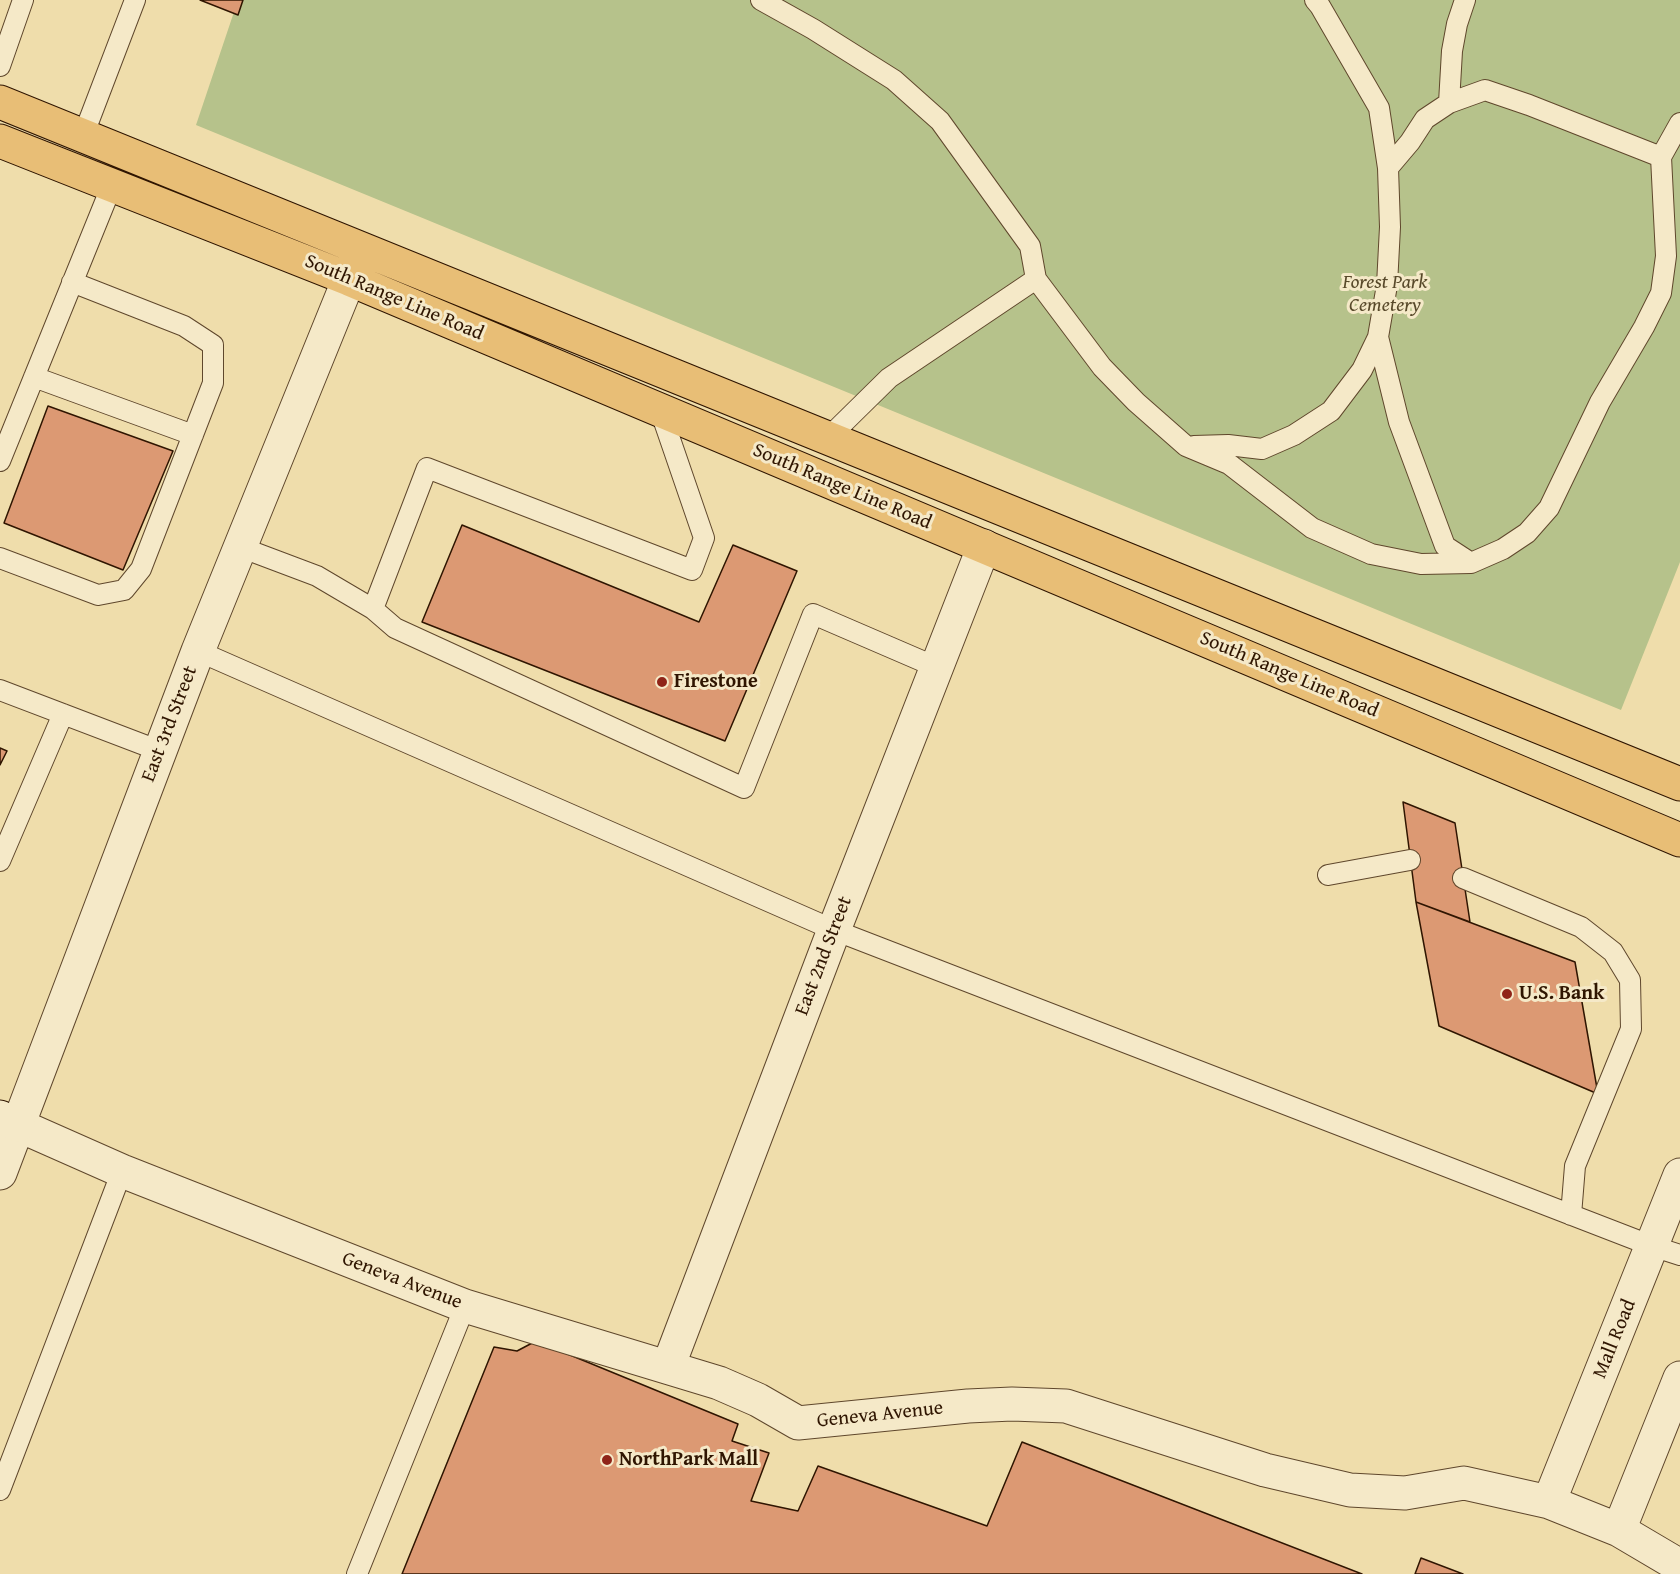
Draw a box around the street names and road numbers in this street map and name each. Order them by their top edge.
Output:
street label: South Range Line Road [301,250,487,346]
street label: South Range Line Road [749,439,935,535]
street label: South Range Line Road [1196,627,1382,723]
street label: East 3rd Street [137,663,203,785]
street label: East 2nd Street [790,893,858,1019]
street label: Geneva Avenue [339,1247,465,1315]
street label: Mall Road [1588,1296,1642,1382]
street label: Geneva Avenue [816,1396,944,1434]

